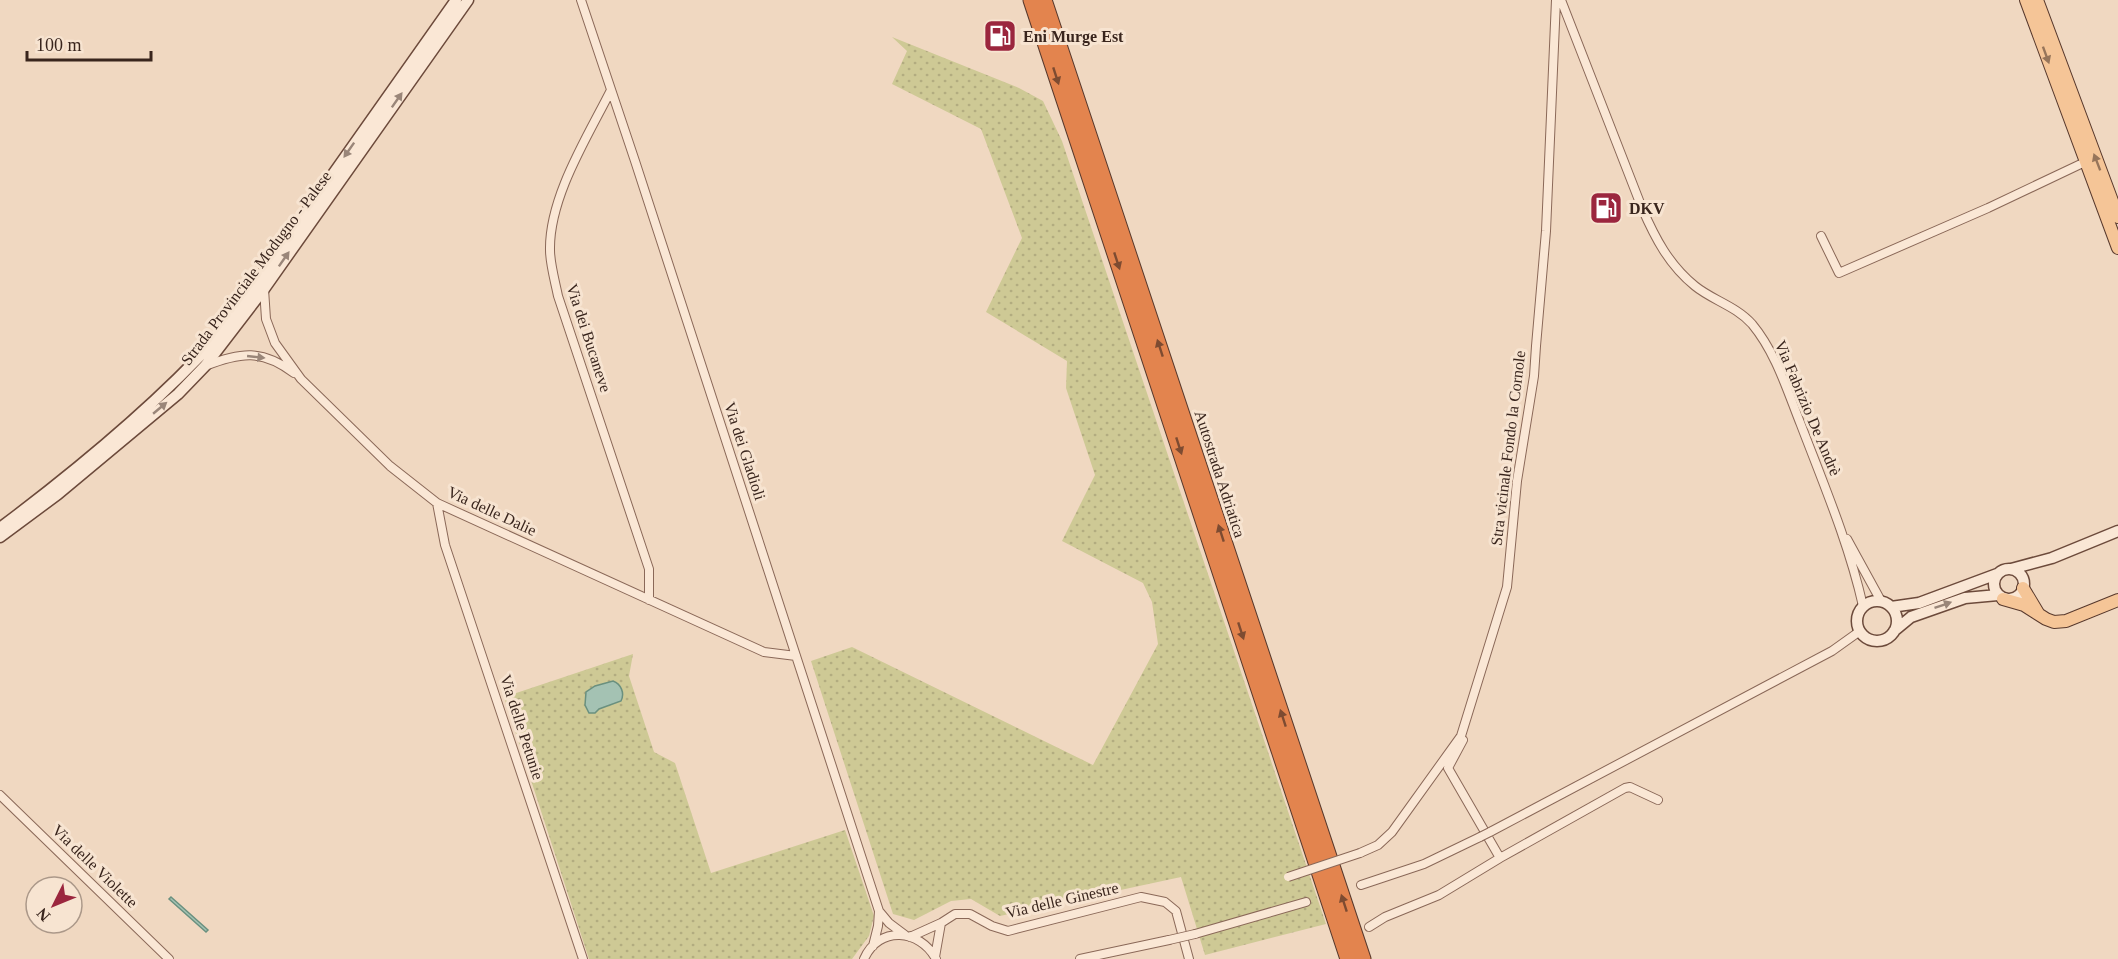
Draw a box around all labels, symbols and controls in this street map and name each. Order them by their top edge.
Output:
fuel station icon: Eni Murge Est [982,18,1018,54]
scale bar [27,24,152,62]
place label: Eni Murge Est [1023,28,1124,46]
text: 100 m [36,35,82,55]
one-way arrow [2042,46,2052,64]
one-way arrow [1052,67,1062,85]
one-way arrow [391,93,403,109]
one-way arrow [343,142,355,158]
one-way arrow [2092,153,2102,171]
street label: Strada Provinciale Modugno - Palese [178,168,335,369]
fuel station icon: DKV [1588,190,1624,226]
place label: DKV [1629,200,1665,217]
one-way arrow [278,252,290,268]
one-way arrow [1113,252,1123,270]
street label: Via dei Bucaneve [563,282,615,394]
street label: Via Fabrizio De Andrè [1772,338,1844,478]
one-way arrow [1154,339,1164,357]
street label: Stra vicinale Fondo la Cornole [1488,349,1528,547]
one-way arrow [246,352,265,361]
street label: Via dei Gladioli [721,400,769,503]
one-way arrow [152,402,168,415]
street label: Autostrada Adriatica [1191,408,1249,540]
one-way arrow [1175,437,1184,455]
street label: Via delle Dalie [445,483,539,539]
one-way arrow [1216,524,1226,542]
one-way arrow [1934,600,1952,610]
one-way arrow [1236,622,1246,640]
street label: Via delle Petunie [497,672,547,782]
one-way arrow [1278,709,1287,727]
street label: Via delle Violette [49,821,141,911]
north arrow [24,875,84,935]
street label: Via delle Ginestre [1004,879,1120,921]
one-way arrow [1339,894,1348,912]
text: N [33,905,54,925]

